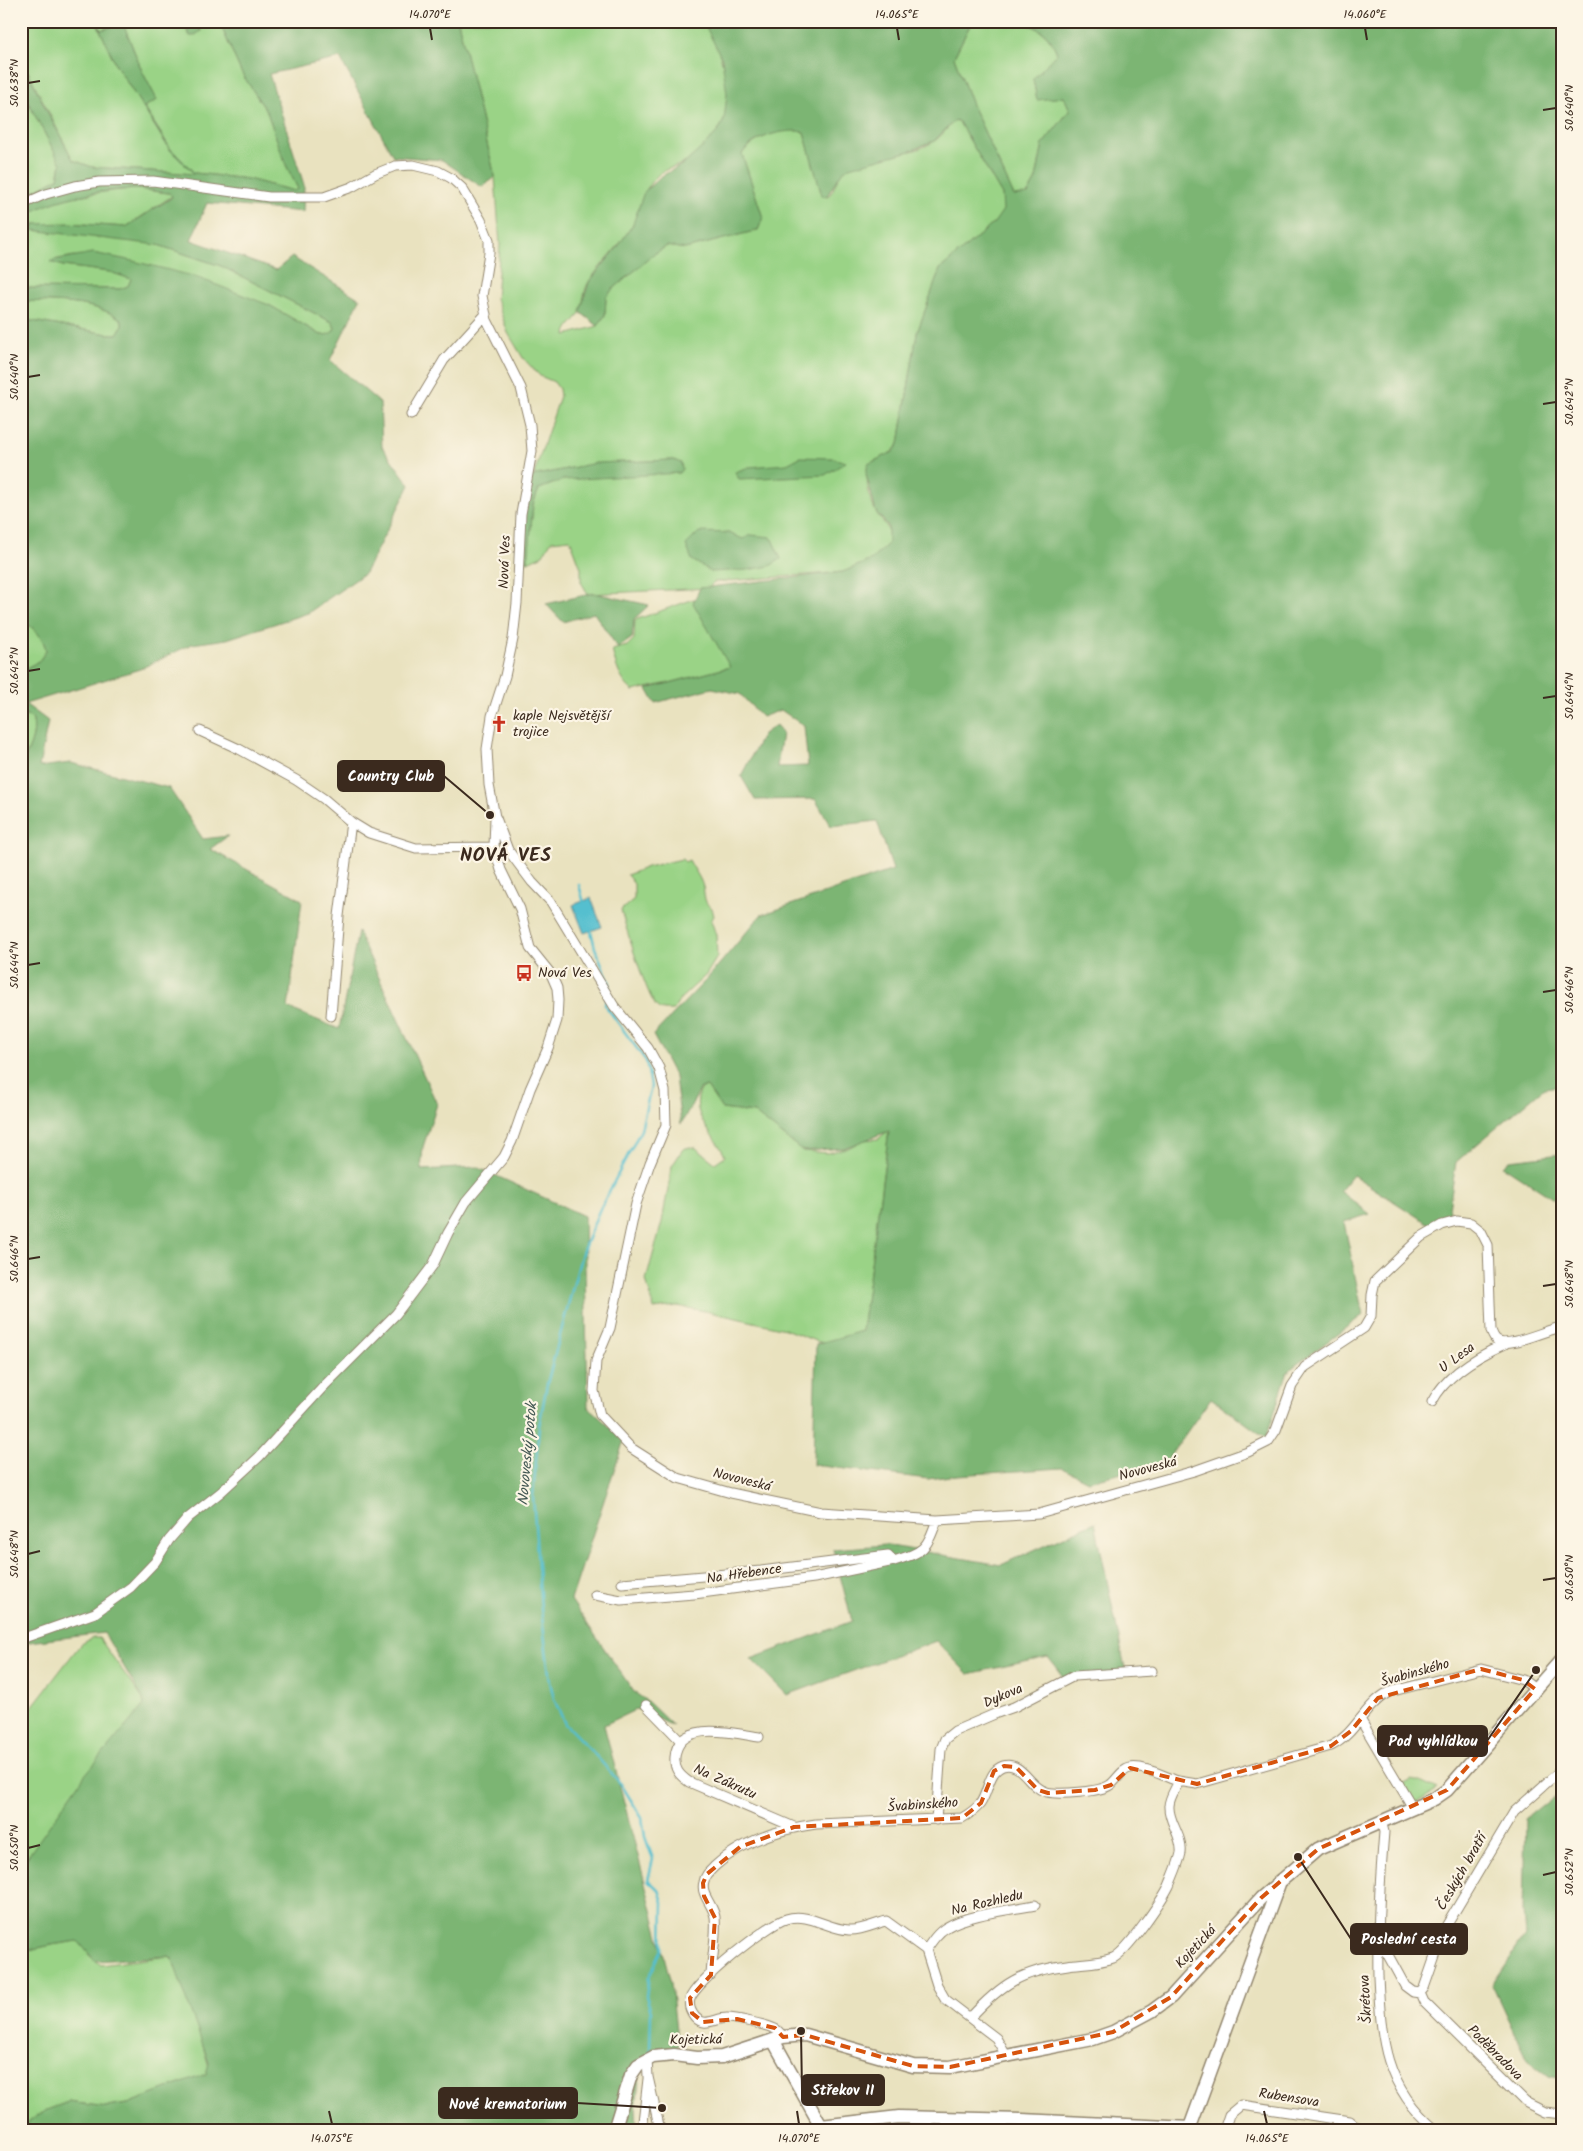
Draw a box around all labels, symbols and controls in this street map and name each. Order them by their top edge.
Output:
text: 14.070°E [409,5,452,24]
text: 14.065°E [875,5,920,24]
text: 14.060°E [1344,5,1387,24]
text: 50.638°N [5,59,24,107]
text: 50.640°N [1560,85,1579,131]
text: 50.640°N [5,354,24,400]
text: 50.642°N [1560,378,1579,426]
street label: Nová Ves [493,535,517,589]
text: 50.642°N [5,647,24,695]
text: 50.644°N [1560,672,1579,720]
place label: kaple Nejsvětější trojice [513,705,613,743]
church icon: kaple Nejsvětější trojice [489,714,509,734]
callout: Country Club [338,761,444,791]
text: Country Club [348,765,435,789]
district label: NOVÁ VES [460,841,552,871]
text: 50.644°N [5,941,24,989]
place label: Nová Ves [538,962,592,984]
bus stop icon: Nová Ves [514,963,534,983]
text: 50.646°N [1560,966,1579,1014]
text: 50.646°N [5,1235,24,1283]
text: 50.648°N [1560,1260,1579,1308]
street label: U Lesa [1434,1337,1480,1379]
water label: Novoveský potok [512,1400,545,1506]
street label: Novoveská [1116,1450,1181,1487]
street label: Novoveská [711,1462,775,1498]
text: 50.648°N [5,1530,24,1578]
text: 50.650°N [1560,1555,1579,1601]
street label: Na Hřebence [705,1558,784,1590]
street label: Švabinského [1378,1653,1452,1693]
street label: Dykova [980,1678,1026,1714]
callout: Pod vyhlídkou [1378,1726,1487,1756]
text: Pod vyhlídkou [1388,1730,1478,1754]
street label: Na Zákrutu [690,1758,760,1806]
street label: Švabinského [887,1792,959,1818]
text: 50.650°N [5,1825,24,1871]
street label: Českých bratří [1431,1827,1494,1915]
text: 50.652°N [1560,1848,1579,1896]
street label: Na Rozhledu [949,1884,1025,1922]
street label: Kojetická [1170,1919,1223,1974]
callout: Poslední cesta [1351,1924,1467,1954]
text: Poslední cesta [1361,1928,1457,1952]
street label: Škrétova [1354,1974,1378,2024]
street label: Poděbradova [1462,2020,1528,2086]
street label: Kojetická [669,2029,724,2051]
callout: Střekov II [802,2075,884,2105]
text: Střekov II [812,2079,875,2103]
street label: Rubensova [1257,2082,1321,2114]
callout: Nové krematorium [439,2088,577,2118]
text: Nové krematorium [449,2093,567,2117]
text: 14.075°E [311,2129,354,2148]
text: 14.070°E [778,2129,821,2148]
text: 14.065°E [1245,2129,1290,2148]

